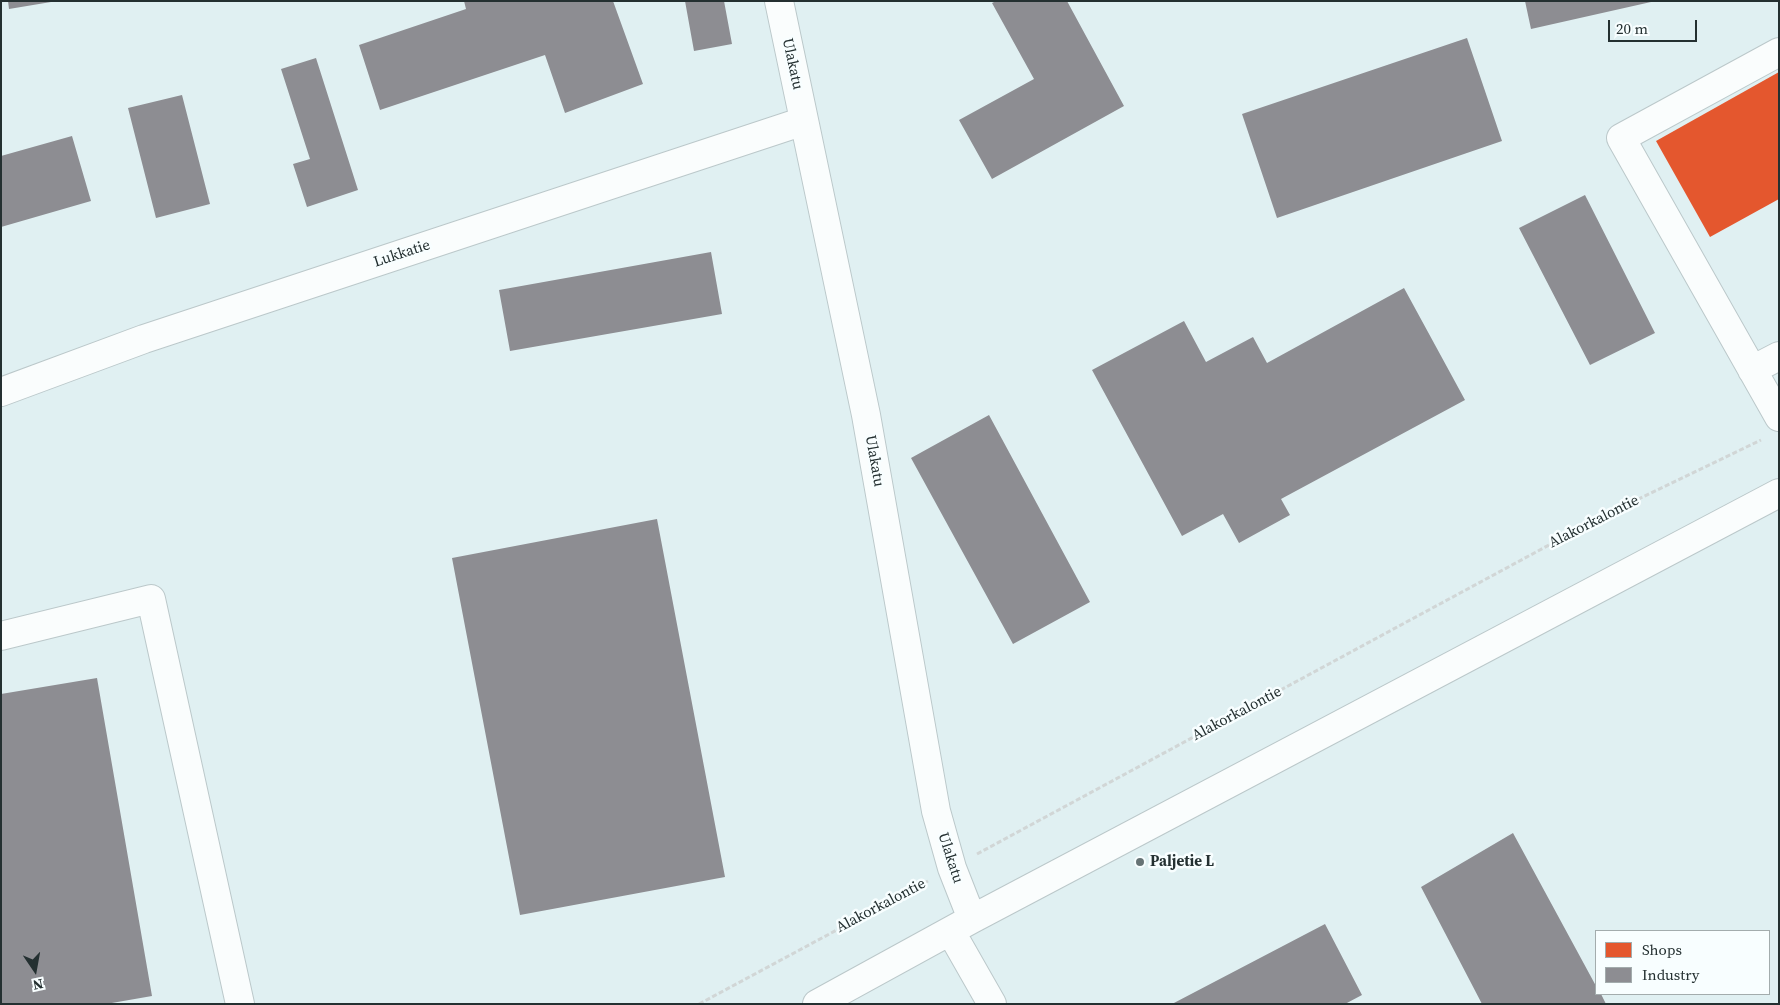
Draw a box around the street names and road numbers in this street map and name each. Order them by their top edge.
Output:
street label: Ulakatu [778,37,806,91]
street label: Lukkatie [371,236,433,272]
street label: Ulakatu [861,434,887,488]
street label: Alakorkalontie [1546,492,1642,552]
street label: Alakorkalontie [1189,683,1285,745]
street label: Ulakatu [933,830,967,886]
street label: Alakorkalontie [833,875,929,937]

